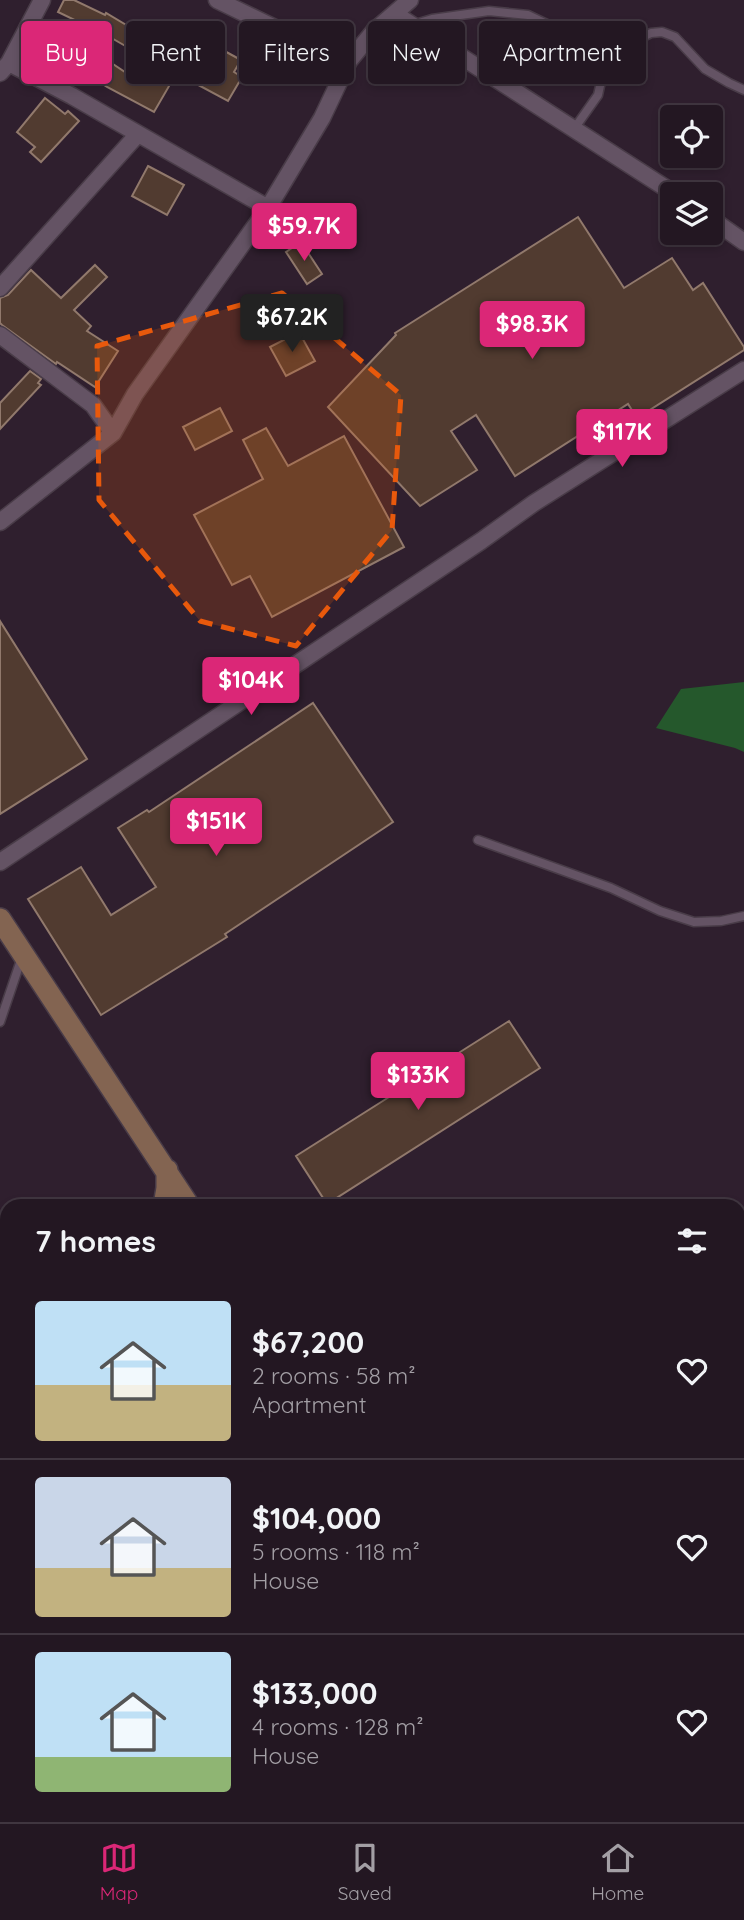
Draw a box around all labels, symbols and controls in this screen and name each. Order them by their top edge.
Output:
chip: Buy [21,21,112,84]
chip: Rent [126,21,225,84]
chip: Filters [239,21,354,84]
chip: New [368,21,465,84]
chip: Apartment [479,21,646,84]
map controls [660,105,723,245]
button: locate [660,105,723,168]
button: layers [660,182,723,245]
pin: $59.7K [247,204,361,263]
text: $59.7K [268,211,340,240]
pin: $67.2K [235,294,349,354]
text: $67.2K [256,302,328,331]
pin: $98.3K [475,302,589,361]
text: $98.3K [496,309,568,338]
pin: $117K [573,410,671,469]
text: $117K [592,417,652,446]
pin: $104K [202,658,300,717]
text: $104K [218,665,284,694]
pin: $151K [167,798,265,858]
text: $151K [186,806,246,835]
pin: $133K [369,1052,467,1112]
text: $133K [387,1060,449,1089]
text: 7 homes [35,1222,156,1260]
icon: filters [673,1222,711,1260]
text: $67,200 [252,1323,364,1361]
icon: home [91,1329,175,1413]
icon: heart [673,1352,711,1390]
text: 2 rooms · 58 m² [252,1361,415,1390]
text: Apartment [252,1390,366,1419]
text: $104,000 [252,1499,381,1537]
icon: home [91,1505,175,1589]
icon: heart [673,1528,711,1566]
text: 5 rooms · 118 m² [252,1537,420,1566]
text: House [252,1566,319,1595]
text: $133,000 [252,1674,377,1712]
icon: home [91,1680,175,1764]
icon: heart [673,1703,711,1741]
text: 4 rooms · 128 m² [252,1712,424,1741]
text: House [252,1741,319,1770]
tab: Map [100,1839,138,1905]
tab: Saved [338,1839,392,1905]
tab: Home [591,1839,644,1905]

